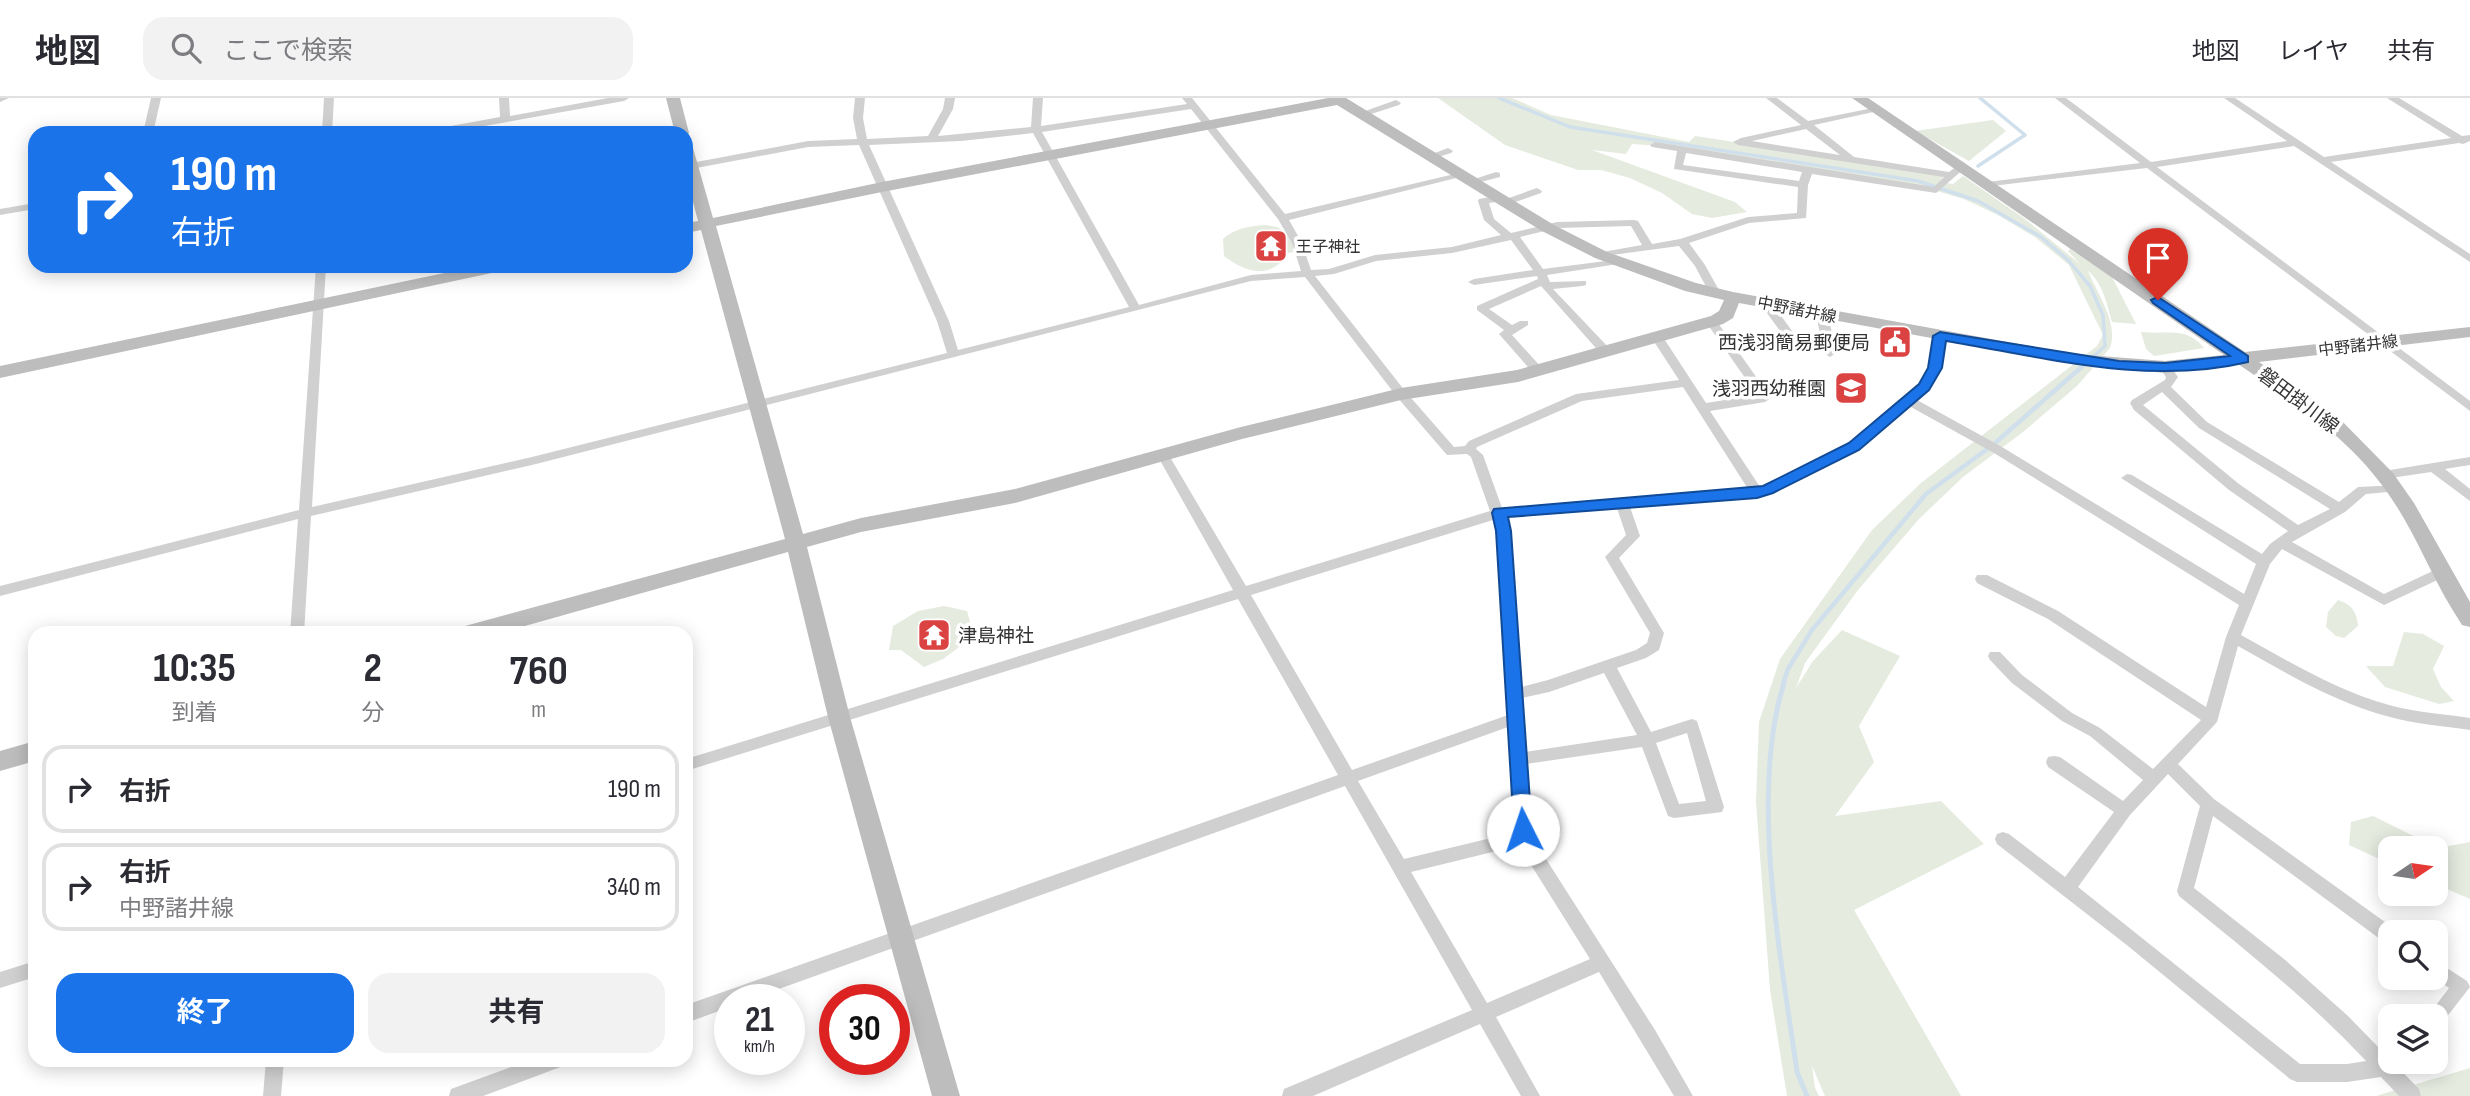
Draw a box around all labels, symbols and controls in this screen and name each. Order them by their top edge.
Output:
search box [143,17,633,80]
icon: search [167,29,205,67]
text: 地図 [35,32,101,72]
text: ここで検索 [223,36,353,67]
text: 地図 [2192,37,2240,66]
text: レイヤ [2278,37,2349,66]
text: 共有 [2387,37,2435,66]
text: 190 m [171,146,277,205]
icon: right [56,154,147,245]
text: 右折 [171,214,235,253]
temple icon: 王子神社 [1252,227,1290,265]
pin [2128,228,2188,300]
place label: 王子神社 [1296,238,1360,257]
icon: arrive [2139,239,2177,277]
street label: 中野諸井線 [1756,294,1838,327]
public building icon: 西浅羽簡易郵便局 [1876,323,1914,361]
place label: 西浅羽簡易郵便局 [1718,332,1870,355]
street label: 中野諸井線 [2317,332,2399,361]
street label: 磐田掛川線 [2253,363,2343,439]
school or university icon: 浅羽西幼稚園 [1832,369,1870,407]
place label: 浅羽西幼稚園 [1712,378,1826,401]
temple icon: 津島神社 [915,616,953,654]
place label: 津島神社 [958,625,1034,648]
text: 10:35 [153,643,236,694]
text: 2 [364,643,382,694]
text: 760 [510,646,568,697]
text: m [531,696,546,724]
text: 到着 [172,699,218,727]
text: 分 [361,699,384,727]
icon: right [60,770,98,808]
text: 190 m [608,774,661,805]
text: 右折 [119,777,171,808]
position arrow [1486,793,1560,867]
north arrow [2378,836,2448,906]
map controls [2378,836,2448,1074]
text: 右折 [119,858,171,889]
icon: right [60,868,98,906]
text: 340 m [607,872,661,903]
text: 中野諸井線 [119,895,234,923]
button: search [2378,920,2448,990]
button: 終了 [56,973,354,1053]
button: 共有 [368,973,665,1053]
speed limit sign: 30 [819,984,910,1075]
text: 21 [745,999,774,1042]
button: layers [2378,1004,2448,1074]
text: km/h [744,1036,775,1057]

